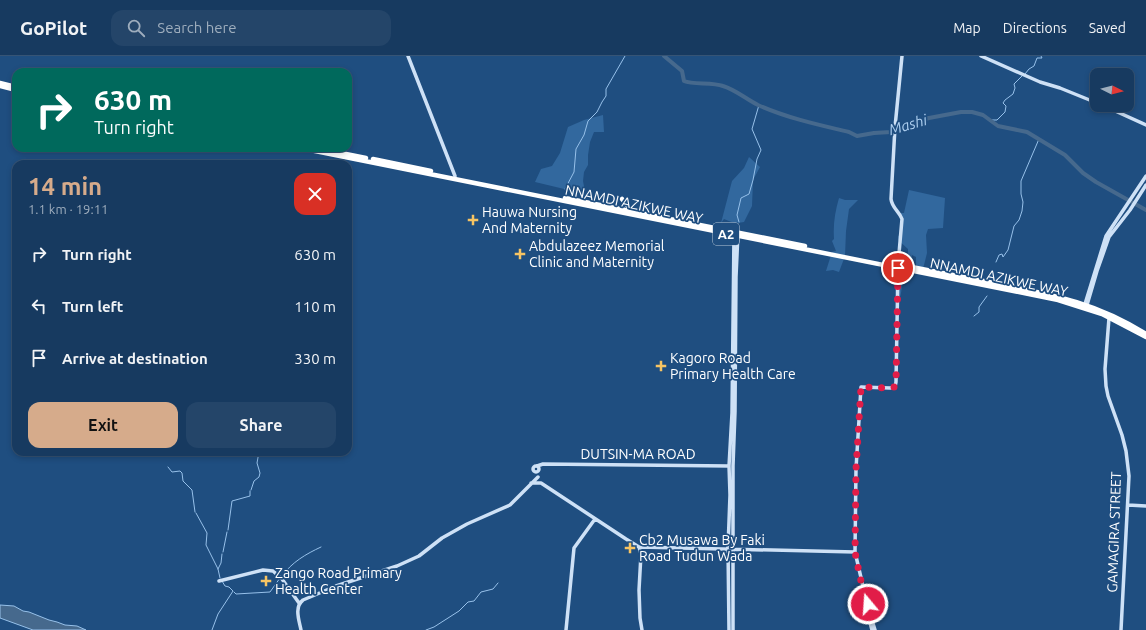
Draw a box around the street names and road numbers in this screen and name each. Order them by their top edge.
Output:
street label: NNAMDI AZIKWE WAY [564,182,704,226]
road number: A2 [713,223,739,245]
street label: NNAMDI AZIKWE WAY [929,255,1069,299]
street label: DUTSIN-MA ROAD [580,446,696,462]
street label: GAMAGIRA STREET [1104,471,1124,593]

